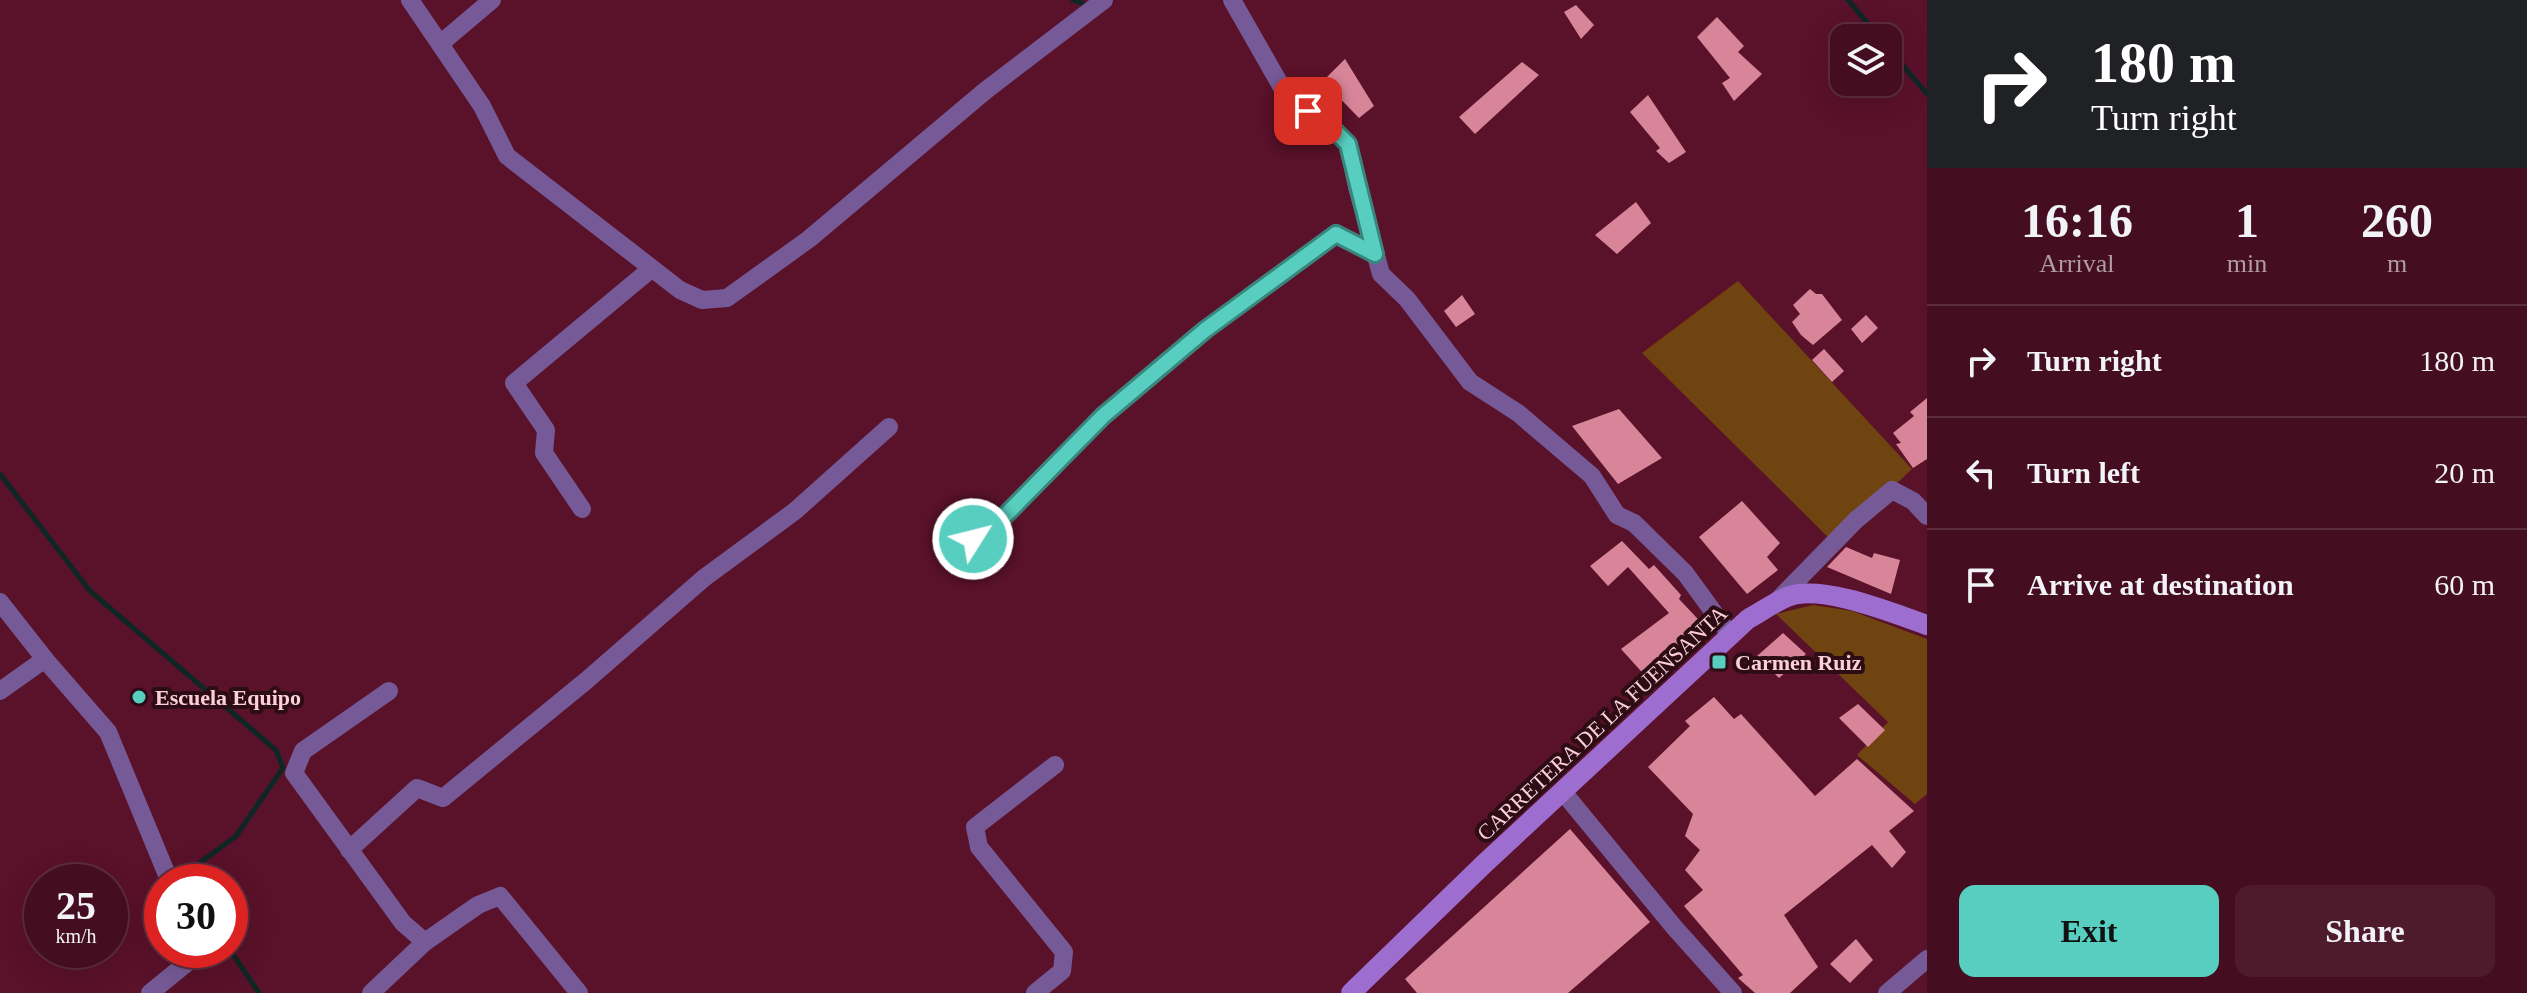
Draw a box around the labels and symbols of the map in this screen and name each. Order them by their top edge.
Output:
pin [1274,77,1342,145]
position arrow [931,497,1015,581]
street label: CARRETERA DE LA FUENSANTA [1472,600,1732,846]
place label: Carmen Ruiz [1735,650,1862,675]
marker: Carmen Ruiz [1710,653,1728,671]
place label: Escuela Equipo [155,685,301,710]
marker: Escuela Equipo [130,688,148,706]
speed limit sign: 30 [144,864,248,968]

